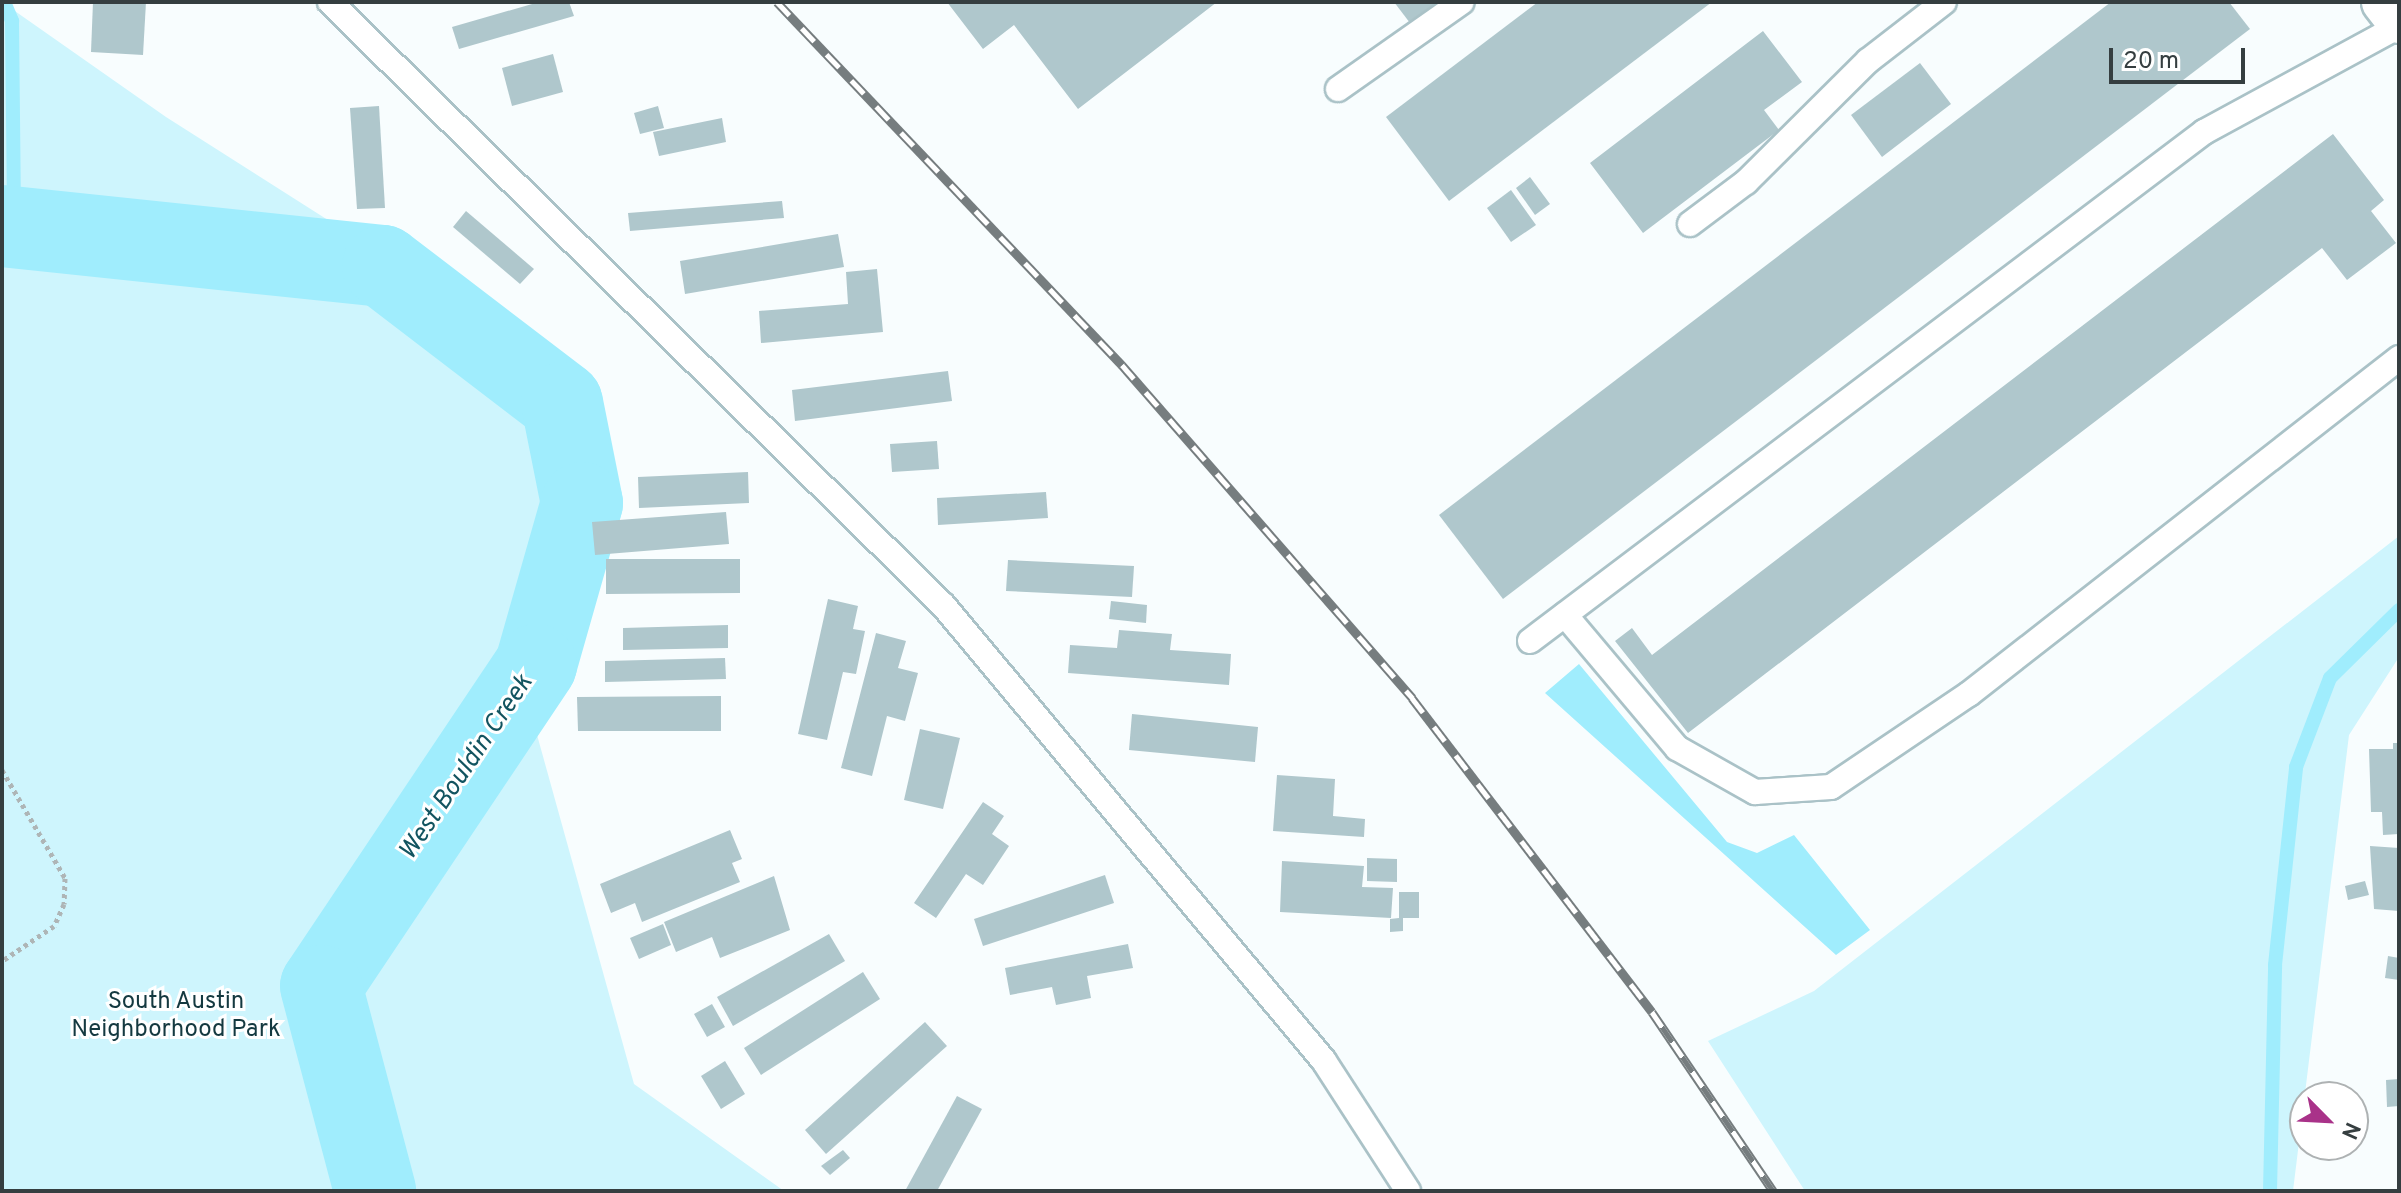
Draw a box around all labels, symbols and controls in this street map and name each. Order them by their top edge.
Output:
scale bar [2113,32,2249,82]
text: 20 m [2123,47,2179,77]
water label: West Bouldin Creek [393,669,541,867]
park label: South Austin Neighborhood Park [71,989,281,1045]
north arrow [2289,1081,2369,1161]
text: N [2334,1117,2365,1143]

